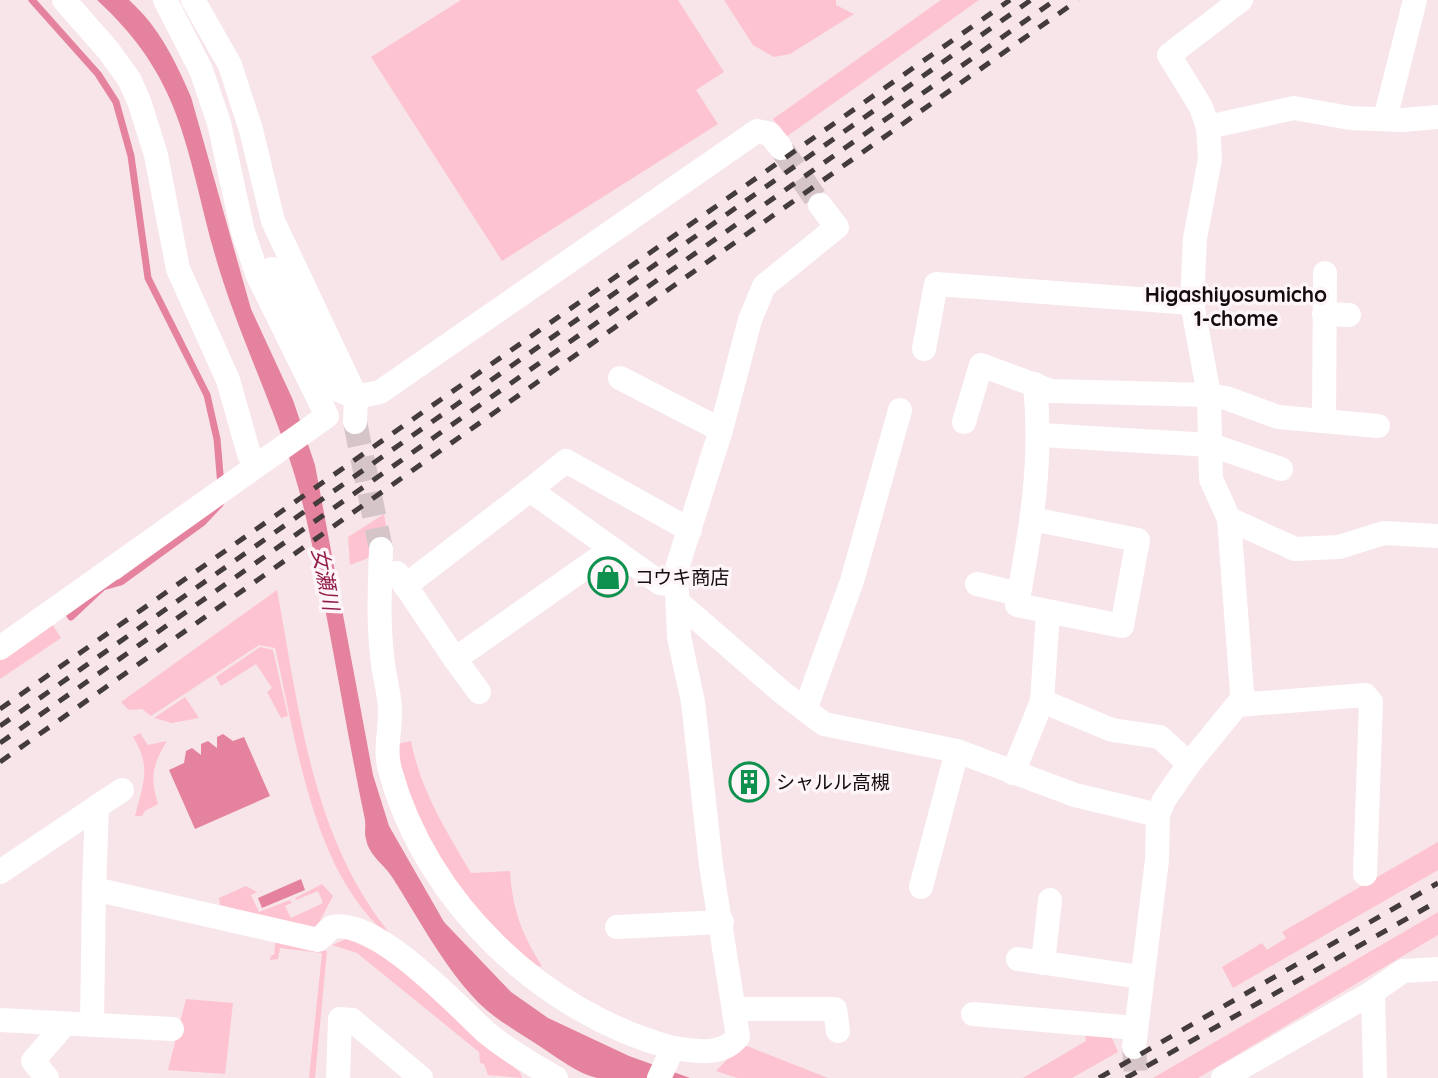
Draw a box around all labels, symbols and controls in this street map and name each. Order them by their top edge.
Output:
district label: Higashiyosumicho 1-chome [1145,281,1327,331]
water label: 女瀬川 [307,545,345,614]
shop icon: コウキ商店 [587,556,629,598]
place label: コウキ商店 [635,565,729,589]
building icon: シャルル高槻 [728,761,770,803]
place label: シャルル高槻 [776,770,890,794]

